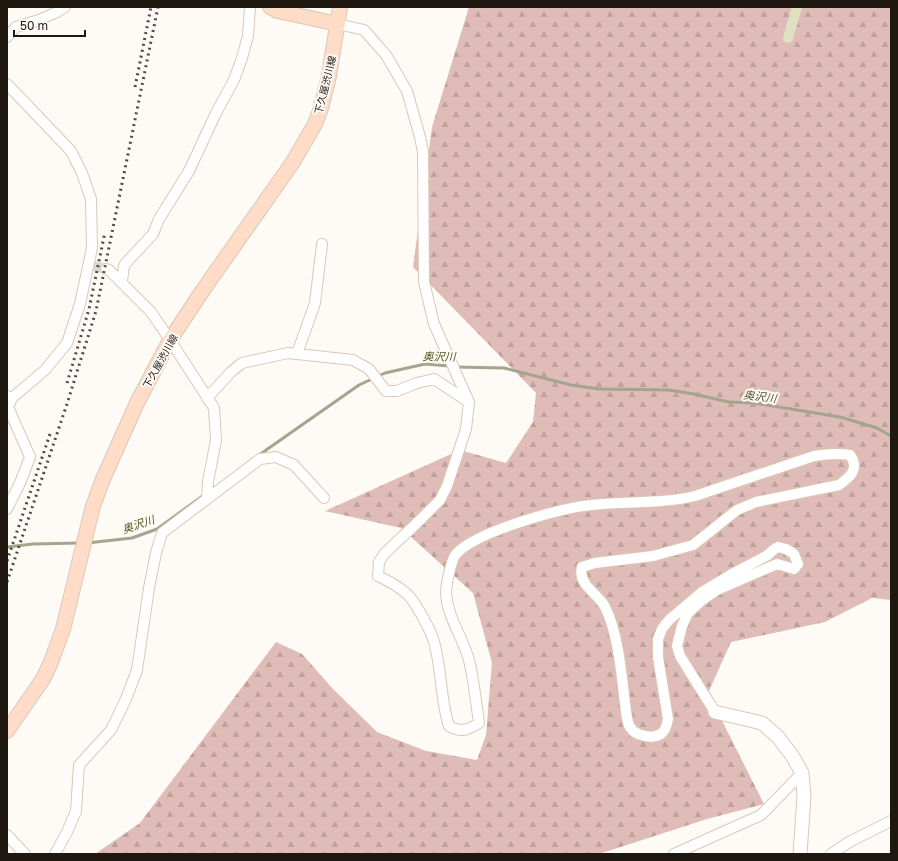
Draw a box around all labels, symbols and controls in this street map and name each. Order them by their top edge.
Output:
scale bar [14,12,85,38]
text: 50 m [20,18,48,33]
street label: 下久屋渋川線 [312,54,338,116]
street label: 下久屋渋川線 [140,332,180,390]
water label: 奥沢川 [422,349,457,363]
water label: 奥沢川 [743,388,778,405]
water label: 奥沢川 [120,512,157,536]

